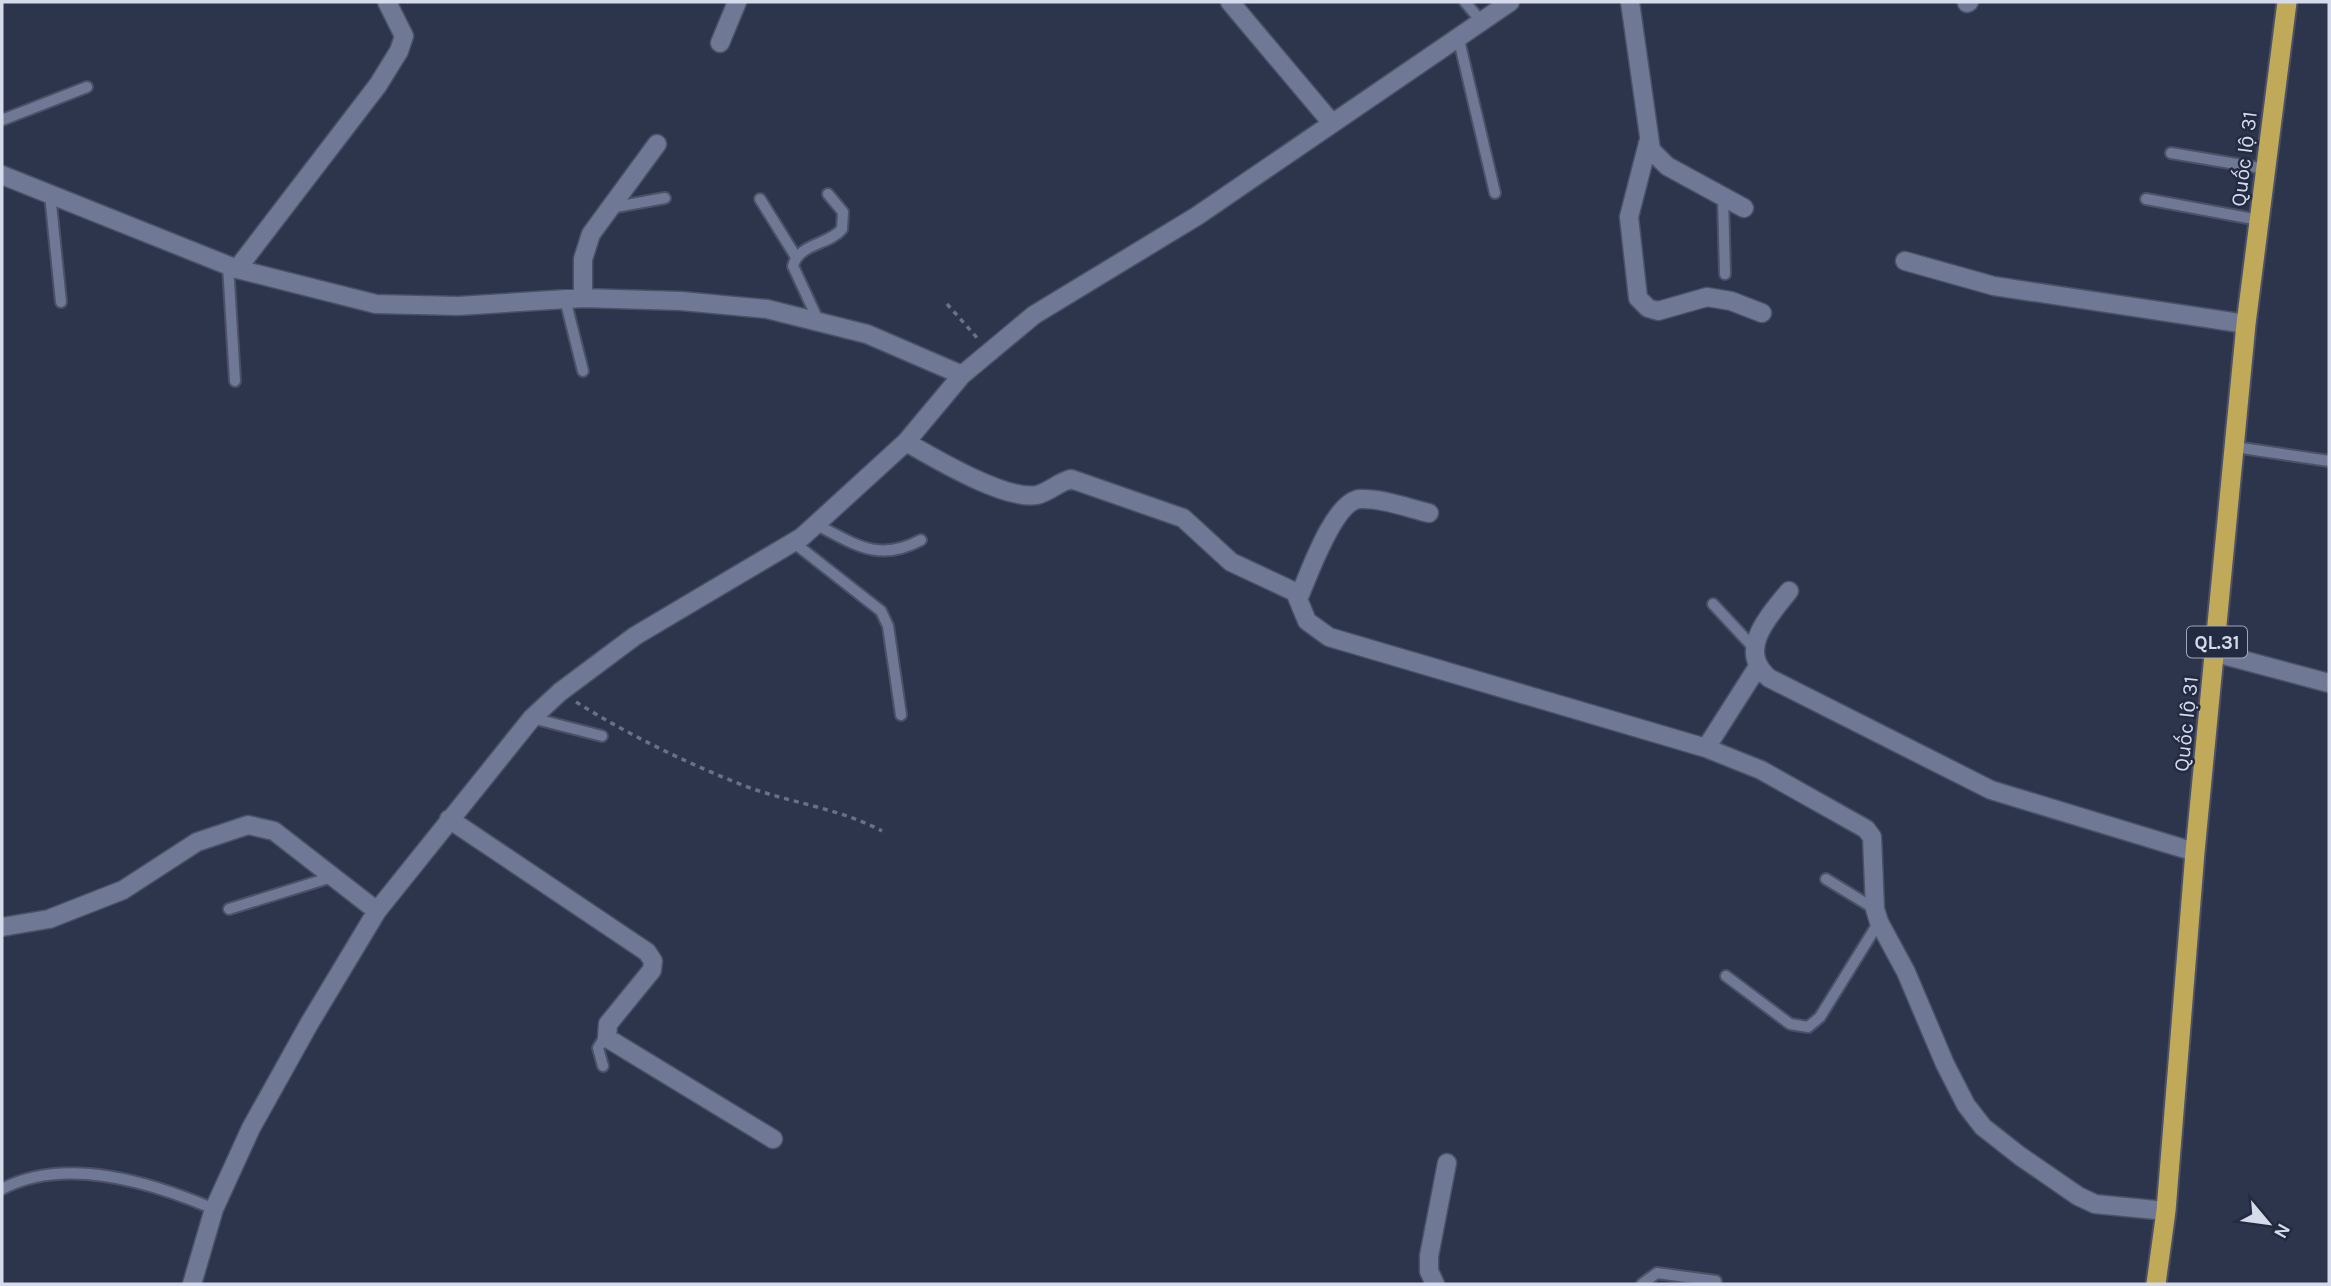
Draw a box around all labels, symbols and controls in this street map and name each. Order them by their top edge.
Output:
street label: Quốc lộ 31 [2226,110,2262,208]
road number: QL.31 [2187,626,2247,657]
street label: Quốc lộ 31 [2169,675,2203,773]
north arrow [2233,1188,2303,1258]
text: N [2269,1219,2295,1242]

